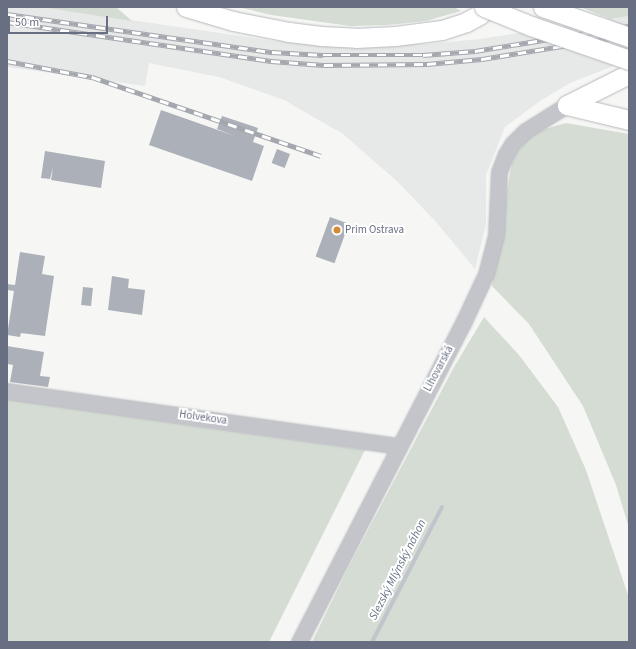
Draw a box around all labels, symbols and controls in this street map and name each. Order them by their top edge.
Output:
scale bar [10,8,110,34]
text: 50 m [15,14,39,31]
place label: Prim Ostrava [345,223,404,237]
marker: Prim Ostrava [332,225,342,235]
street label: Lihovarská [422,344,456,394]
street label: Holvekova [178,408,228,428]
water label: Slezský Mlýnský náhon [366,517,430,623]

